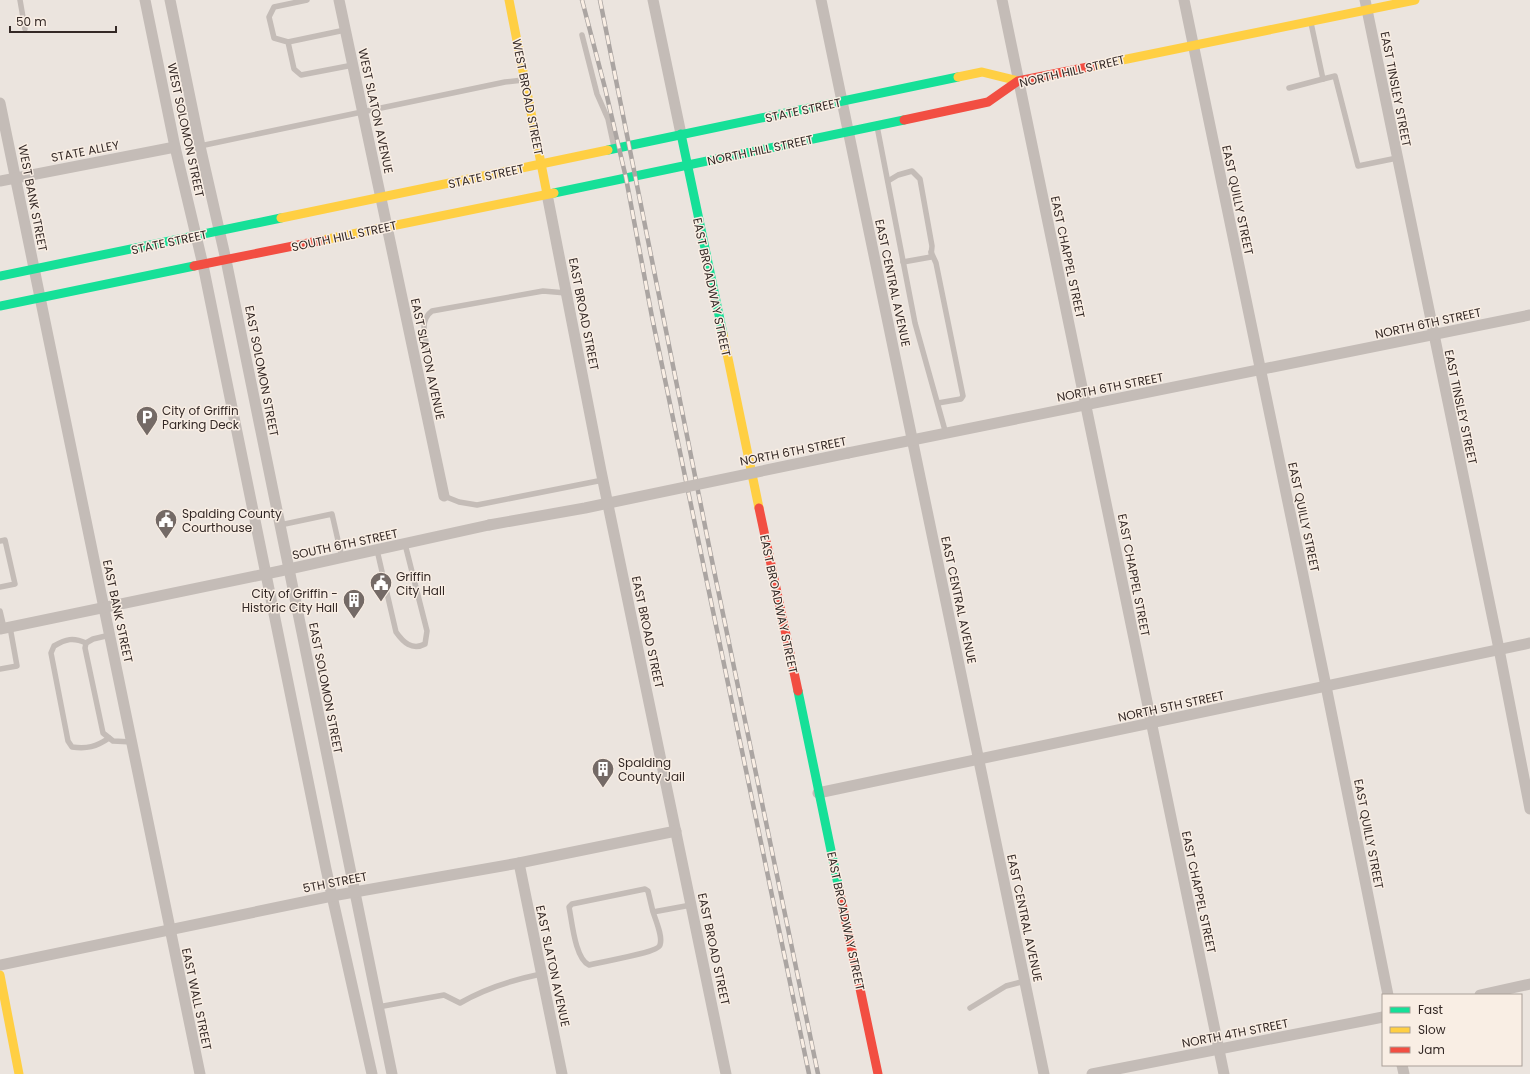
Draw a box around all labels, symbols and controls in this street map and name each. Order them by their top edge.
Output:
scale bar [10,8,116,34]
text: 50 m [16,13,47,30]
street label: EAST TINSLEY STREET [1376,30,1416,149]
street label: WEST BROAD STREET [508,37,548,157]
street label: WEST SLATON AVENUE [354,47,398,175]
street label: NORTH HILL STREET [1018,50,1127,91]
street label: WEST SOLOMON STREET [163,61,209,199]
street label: STATE STREET [764,94,843,126]
street label: NORTH HILL STREET [706,130,815,170]
street label: STATE ALLEY [49,136,121,166]
street label: WEST BANK STREET [14,143,52,253]
street label: EAST QUILLY STREET [1218,144,1258,257]
street label: STATE STREET [447,160,526,192]
street label: EAST CHAPPEL STREET [1047,194,1089,320]
street label: SOUTH HILL STREET [290,216,399,255]
street label: EAST BROADWAY STREET [689,216,735,358]
street label: EAST CENTRAL AVENUE [871,218,915,348]
street label: STATE STREET [130,226,209,258]
street label: EAST BROAD STREET [565,256,603,372]
street label: EAST SLATON AVENUE [407,297,449,421]
street label: NORTH 6TH STREET [1373,303,1483,343]
street label: EAST SOLOMON STREET [241,304,283,438]
street label: EAST TINSLEY STREET [1441,348,1482,467]
street label: NORTH 6TH STREET [1055,368,1165,406]
place label: City of Griffin Parking Deck [162,402,240,433]
parking icon: City of Griffin Parking Deck [134,404,160,437]
street label: NORTH 6TH STREET [738,432,848,470]
street label: EAST QUILLY STREET [1284,461,1324,574]
place label: Spalding County Courthouse [182,505,282,536]
public building icon: Spalding County Courthouse [153,507,179,540]
street label: EAST CHAPPEL STREET [1114,512,1154,638]
street label: SOUTH 6TH STREET [290,524,400,564]
street label: EAST BROADWAY STREET [756,533,802,675]
street label: EAST CENTRAL AVENUE [937,535,981,665]
street label: EAST BANK STREET [99,558,137,665]
place label: Griffin City Hall [396,568,445,599]
public building icon: Griffin City Hall [368,570,394,603]
street label: EAST BROAD STREET [628,574,668,690]
place label: City of Griffin - Historic City Hall [242,585,338,616]
building icon: City of Griffin - Historic City Hall [341,587,367,620]
street label: EAST SOLOMON STREET [305,621,347,755]
street label: NORTH 5TH STREET [1116,686,1226,726]
place label: Spalding County Jail [618,754,685,785]
building icon: Spalding County Jail [590,756,616,789]
street label: EAST QUILLY STREET [1350,778,1388,891]
street label: EAST CHAPPEL STREET [1178,829,1220,955]
street label: EAST BROADWAY STREET [823,850,869,992]
street label: EAST CENTRAL AVENUE [1003,853,1047,983]
street label: 5TH STREET [301,867,369,897]
street label: EAST BROAD STREET [694,891,734,1007]
street label: EAST SLATON AVENUE [532,904,574,1028]
street label: EAST WALL STREET [178,946,216,1052]
legend [1382,994,1522,1066]
text: Fast [1418,1001,1443,1018]
street label: NORTH 4TH STREET [1180,1014,1290,1052]
text: Slow [1418,1021,1446,1038]
text: Jam [1418,1041,1445,1058]

